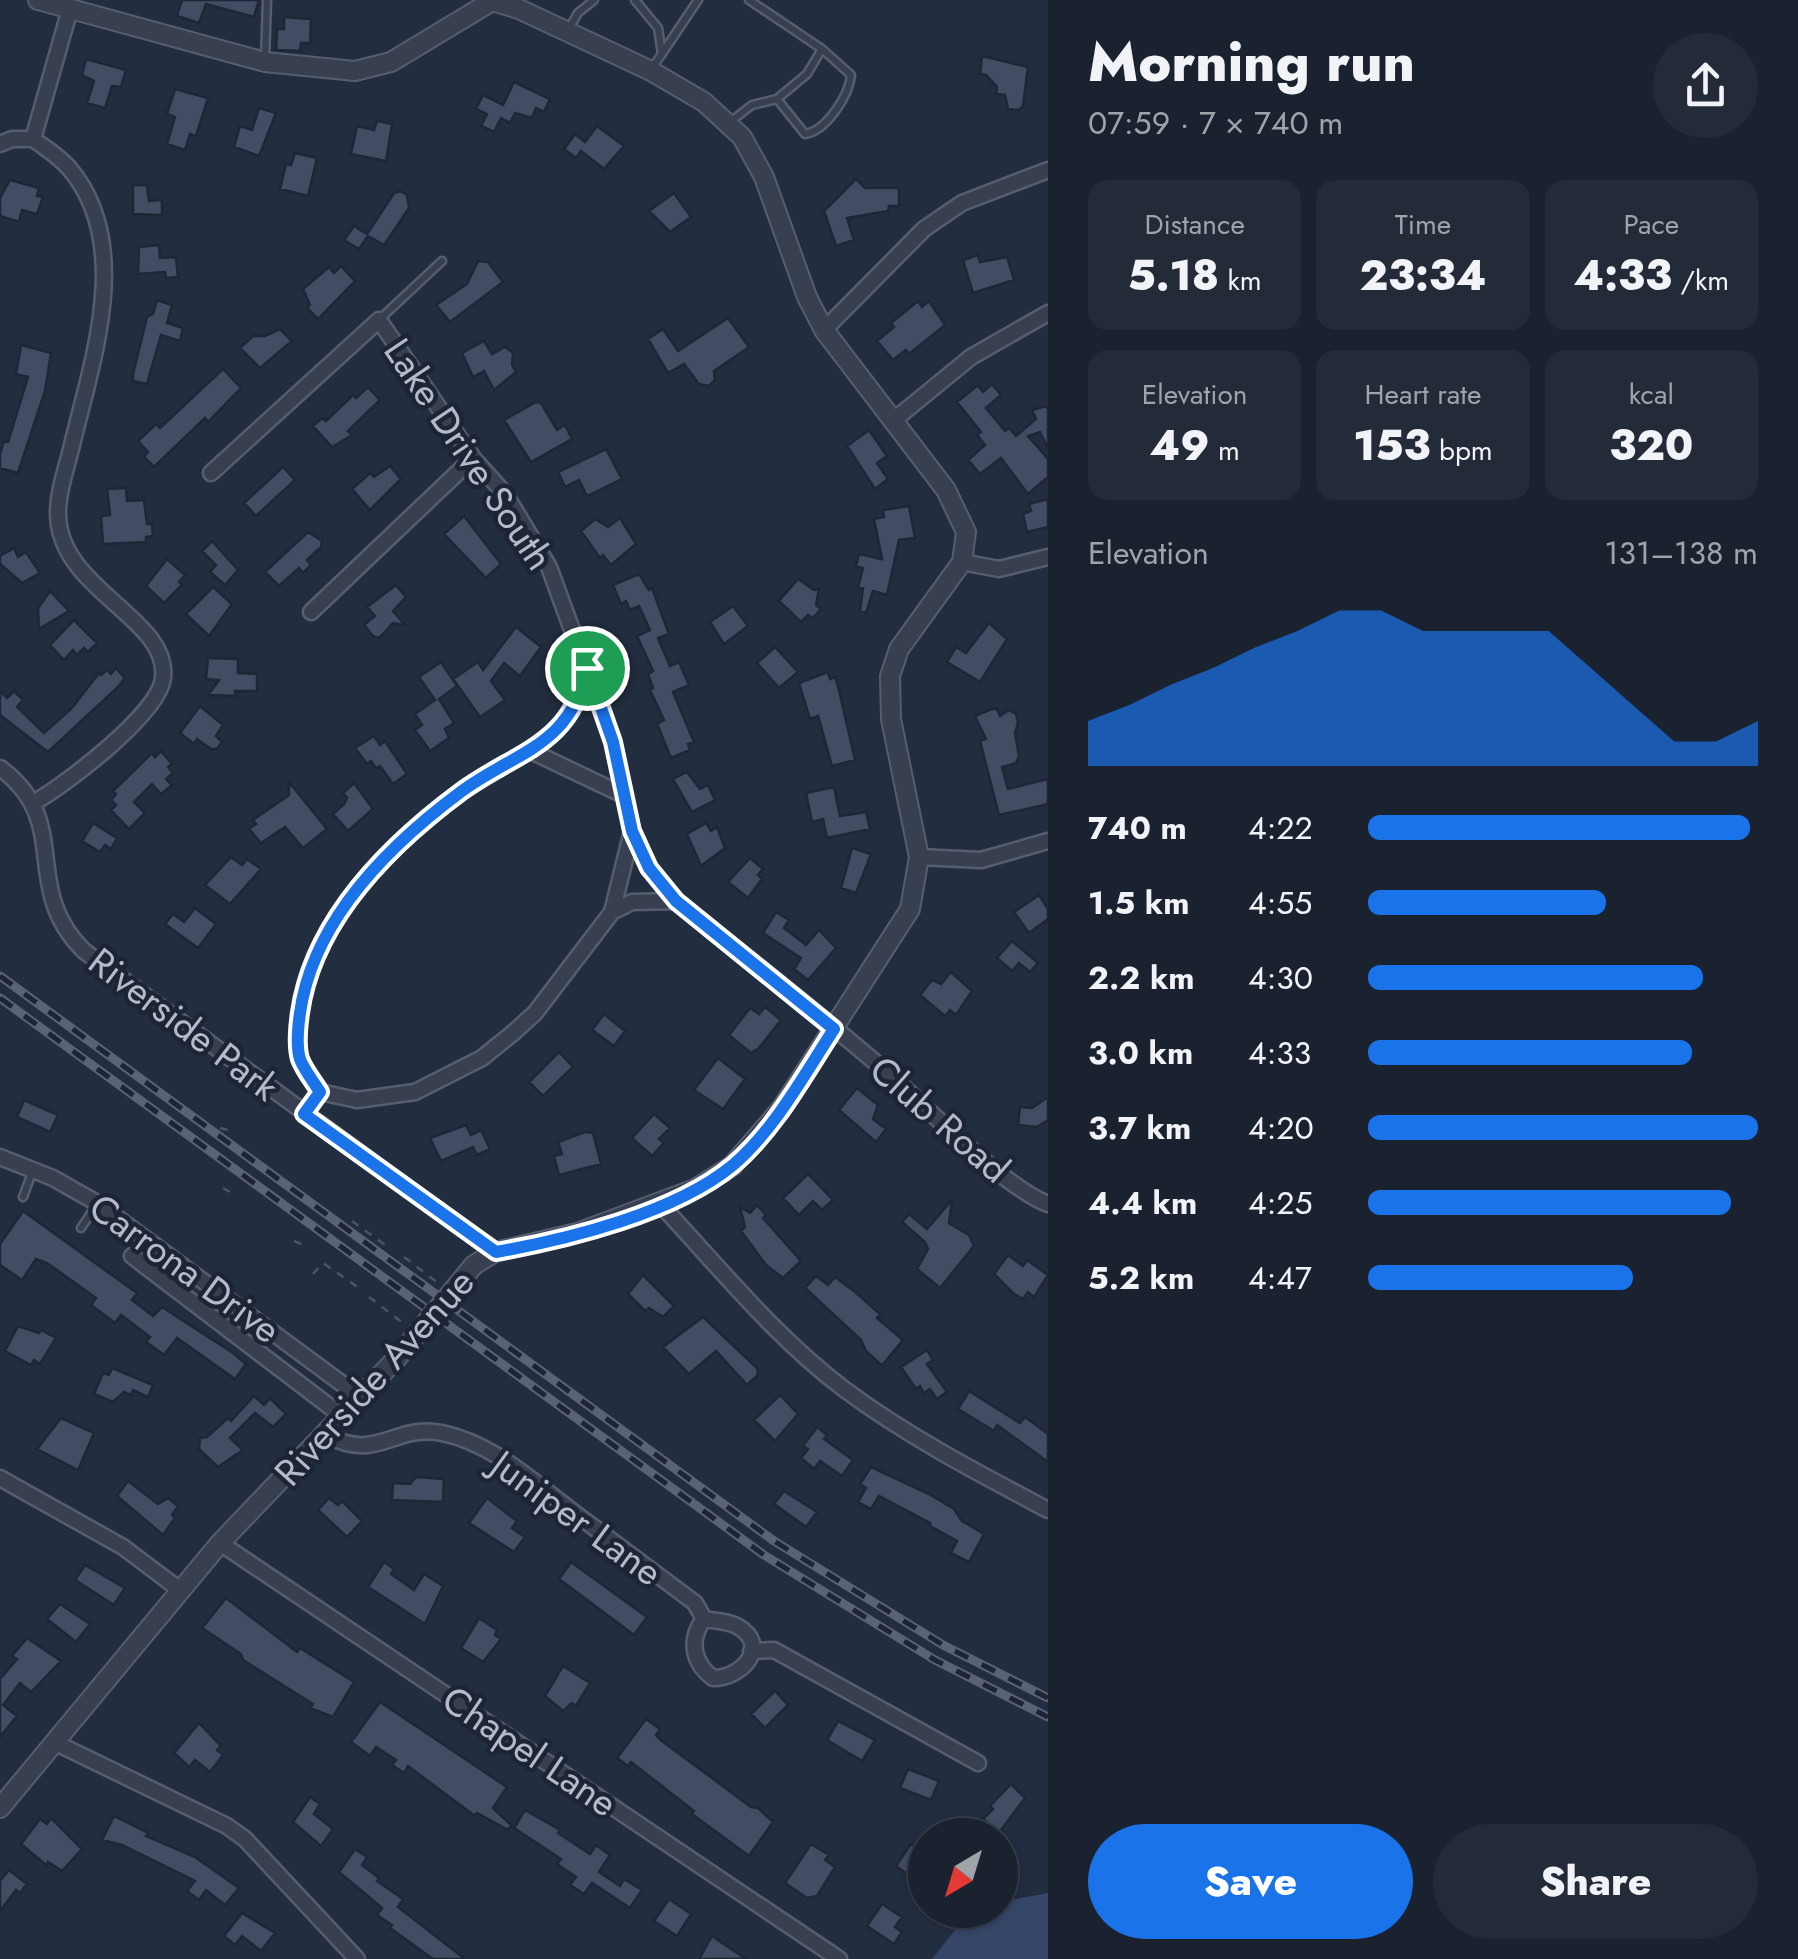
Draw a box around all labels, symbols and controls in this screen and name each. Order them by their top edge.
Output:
text: Morning run [1088,22,1415,102]
button: share [1653,33,1758,138]
text: 07:59 · 7 × 740 m [1088,100,1343,146]
text: Distance [1145,204,1245,245]
text: Time [1395,204,1451,245]
text: Pace [1623,204,1679,245]
text: 5.18 [1128,245,1219,306]
text: 23:34 [1359,245,1487,306]
text: 4:33 [1574,245,1672,306]
text: km [1219,260,1262,301]
text: /km [1672,260,1729,301]
street label: Lake Drive South [371,327,567,581]
text: Elevation [1142,374,1247,415]
text: Heart rate [1365,374,1481,415]
text: kcal [1629,374,1674,415]
text: 49 [1150,415,1210,476]
text: 153 [1353,415,1431,476]
text: 320 [1609,415,1693,476]
text: m [1210,430,1240,471]
text: bpm [1431,430,1493,471]
text: Elevation [1088,530,1209,576]
text: 131–138 m [1604,530,1758,576]
pin [545,626,630,711]
icon: arrive [560,641,615,696]
text: 740 m [1088,805,1187,851]
text: 4:22 [1248,805,1313,851]
text: 1.5 km [1088,880,1190,926]
text: 4:55 [1248,880,1312,926]
street label: Riverside Park [77,934,291,1114]
text: 2.2 km [1088,955,1195,1001]
text: 4:30 [1248,955,1313,1001]
text: 3.0 km [1088,1030,1193,1076]
text: 4:33 [1248,1030,1311,1076]
street label: Club Road [858,1043,1022,1195]
text: 3.7 km [1088,1105,1191,1151]
text: 4:20 [1248,1105,1314,1151]
street label: Carrona Drive [78,1180,292,1356]
text: 4.4 km [1088,1180,1197,1226]
text: 4:25 [1248,1180,1313,1226]
text: 5.2 km [1088,1255,1194,1301]
text: 4:47 [1248,1255,1312,1301]
street label: Riverside Avenue [261,1256,487,1498]
street label: Juniper Lane [476,1434,674,1599]
street label: Chapel Lane [431,1672,629,1830]
north arrow [908,1818,1018,1928]
map controls [908,1818,1018,1928]
button: Save [1088,1824,1413,1939]
button: Share [1433,1824,1758,1939]

